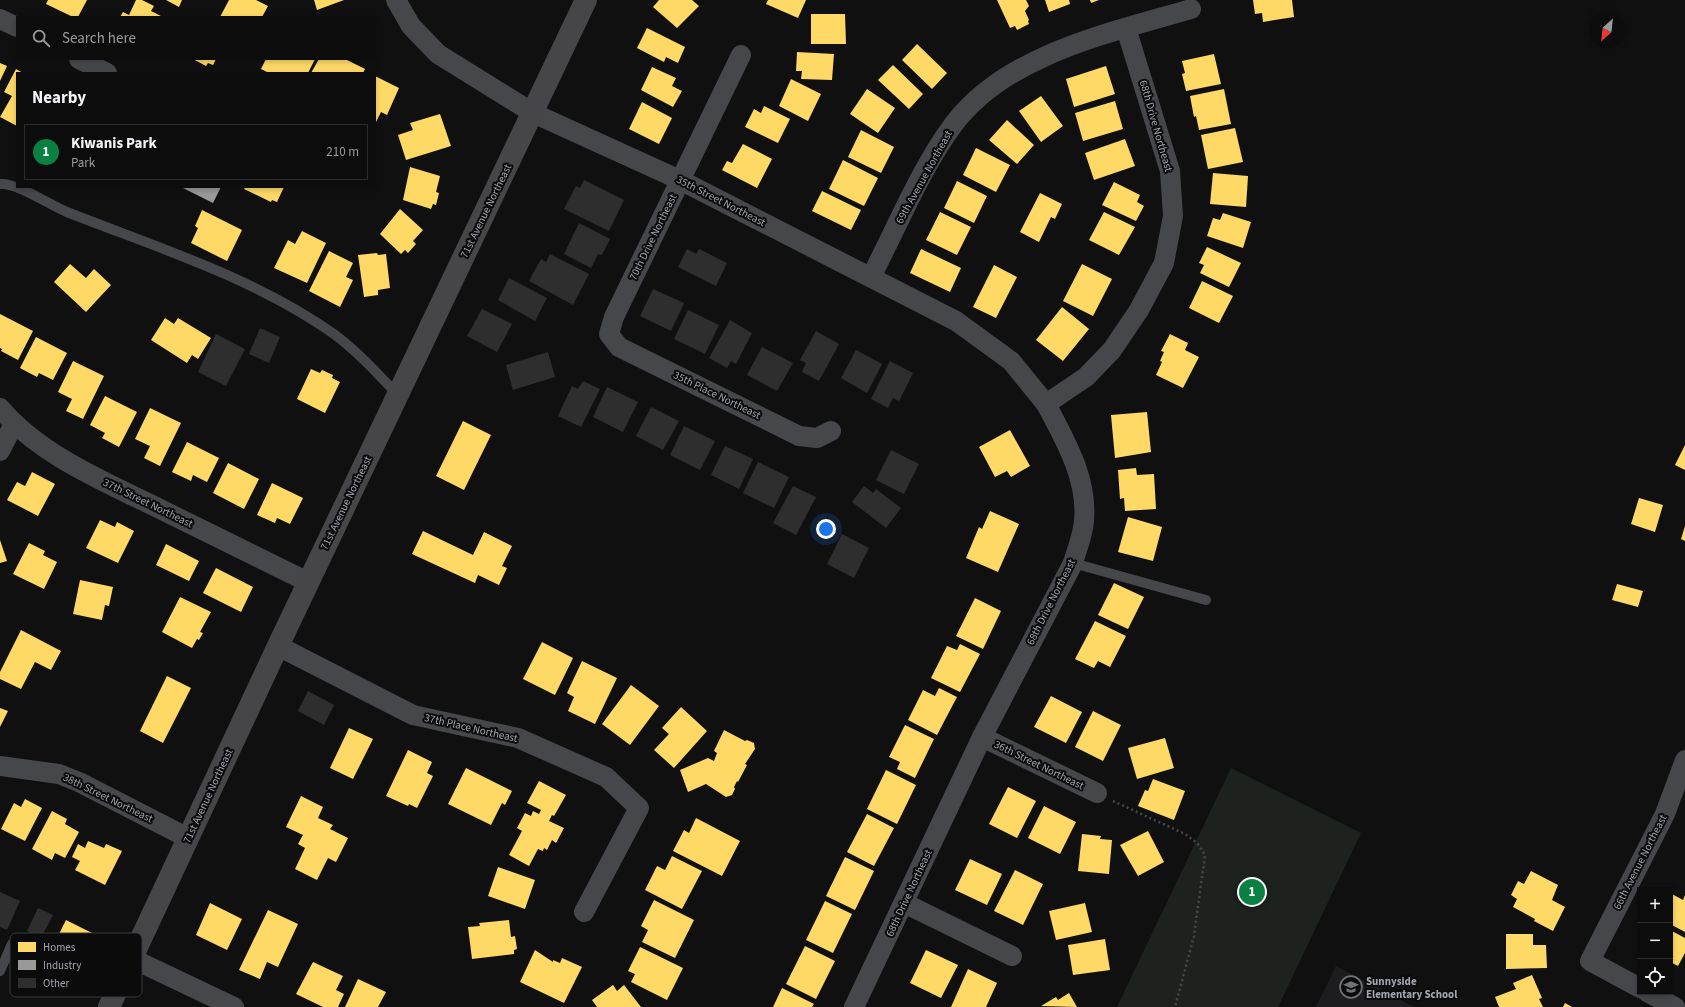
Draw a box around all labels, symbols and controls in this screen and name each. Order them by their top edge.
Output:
north arrow [1589,12,1625,48]
search box [16,16,376,60]
icon: search [30,27,52,49]
text: Search here [62,28,136,49]
street label: 68th Drive Northeast [1136,79,1176,174]
text: Nearby [32,86,86,110]
street label: 69th Avenue Northeast [892,127,956,226]
text: Kiwanis Park [71,133,157,154]
text: 1 [43,143,49,161]
text: 210 m [326,143,359,161]
text: Park [71,154,95,172]
street label: 71st Avenue Northeast [457,161,515,261]
street label: 35th Street Northeast [674,172,768,230]
street label: 70th Drive Northeast [626,191,681,283]
street label: 35th Place Northeast [671,367,763,423]
street label: 71st Avenue Northeast [317,453,375,553]
street label: 37th Street Northeast [101,475,196,531]
your location [816,519,836,539]
street label: 68th Drive Northeast [1023,556,1079,647]
street label: 37th Place Northeast [423,710,519,746]
street label: 36th Street Northeast [992,737,1087,793]
street label: 71st Avenue Northeast [179,746,237,846]
street label: 38th Street Northeast [61,770,156,826]
street label: 66th Avenue Northeast [1610,812,1671,912]
street label: 68th Drive Northeast [882,847,936,939]
pin: 1 [1239,877,1265,907]
map controls [1637,887,1673,995]
button: + [1637,887,1673,923]
button: − [1637,923,1673,959]
legend [10,933,142,997]
text: Homes [43,940,76,955]
text: Industry [43,958,81,973]
button: locate [1637,959,1673,995]
school or university icon: Sunnyside Elementary School [1338,974,1364,1000]
place label: Sunnyside Elementary School [1366,974,1458,1002]
text: Other [43,976,69,991]

